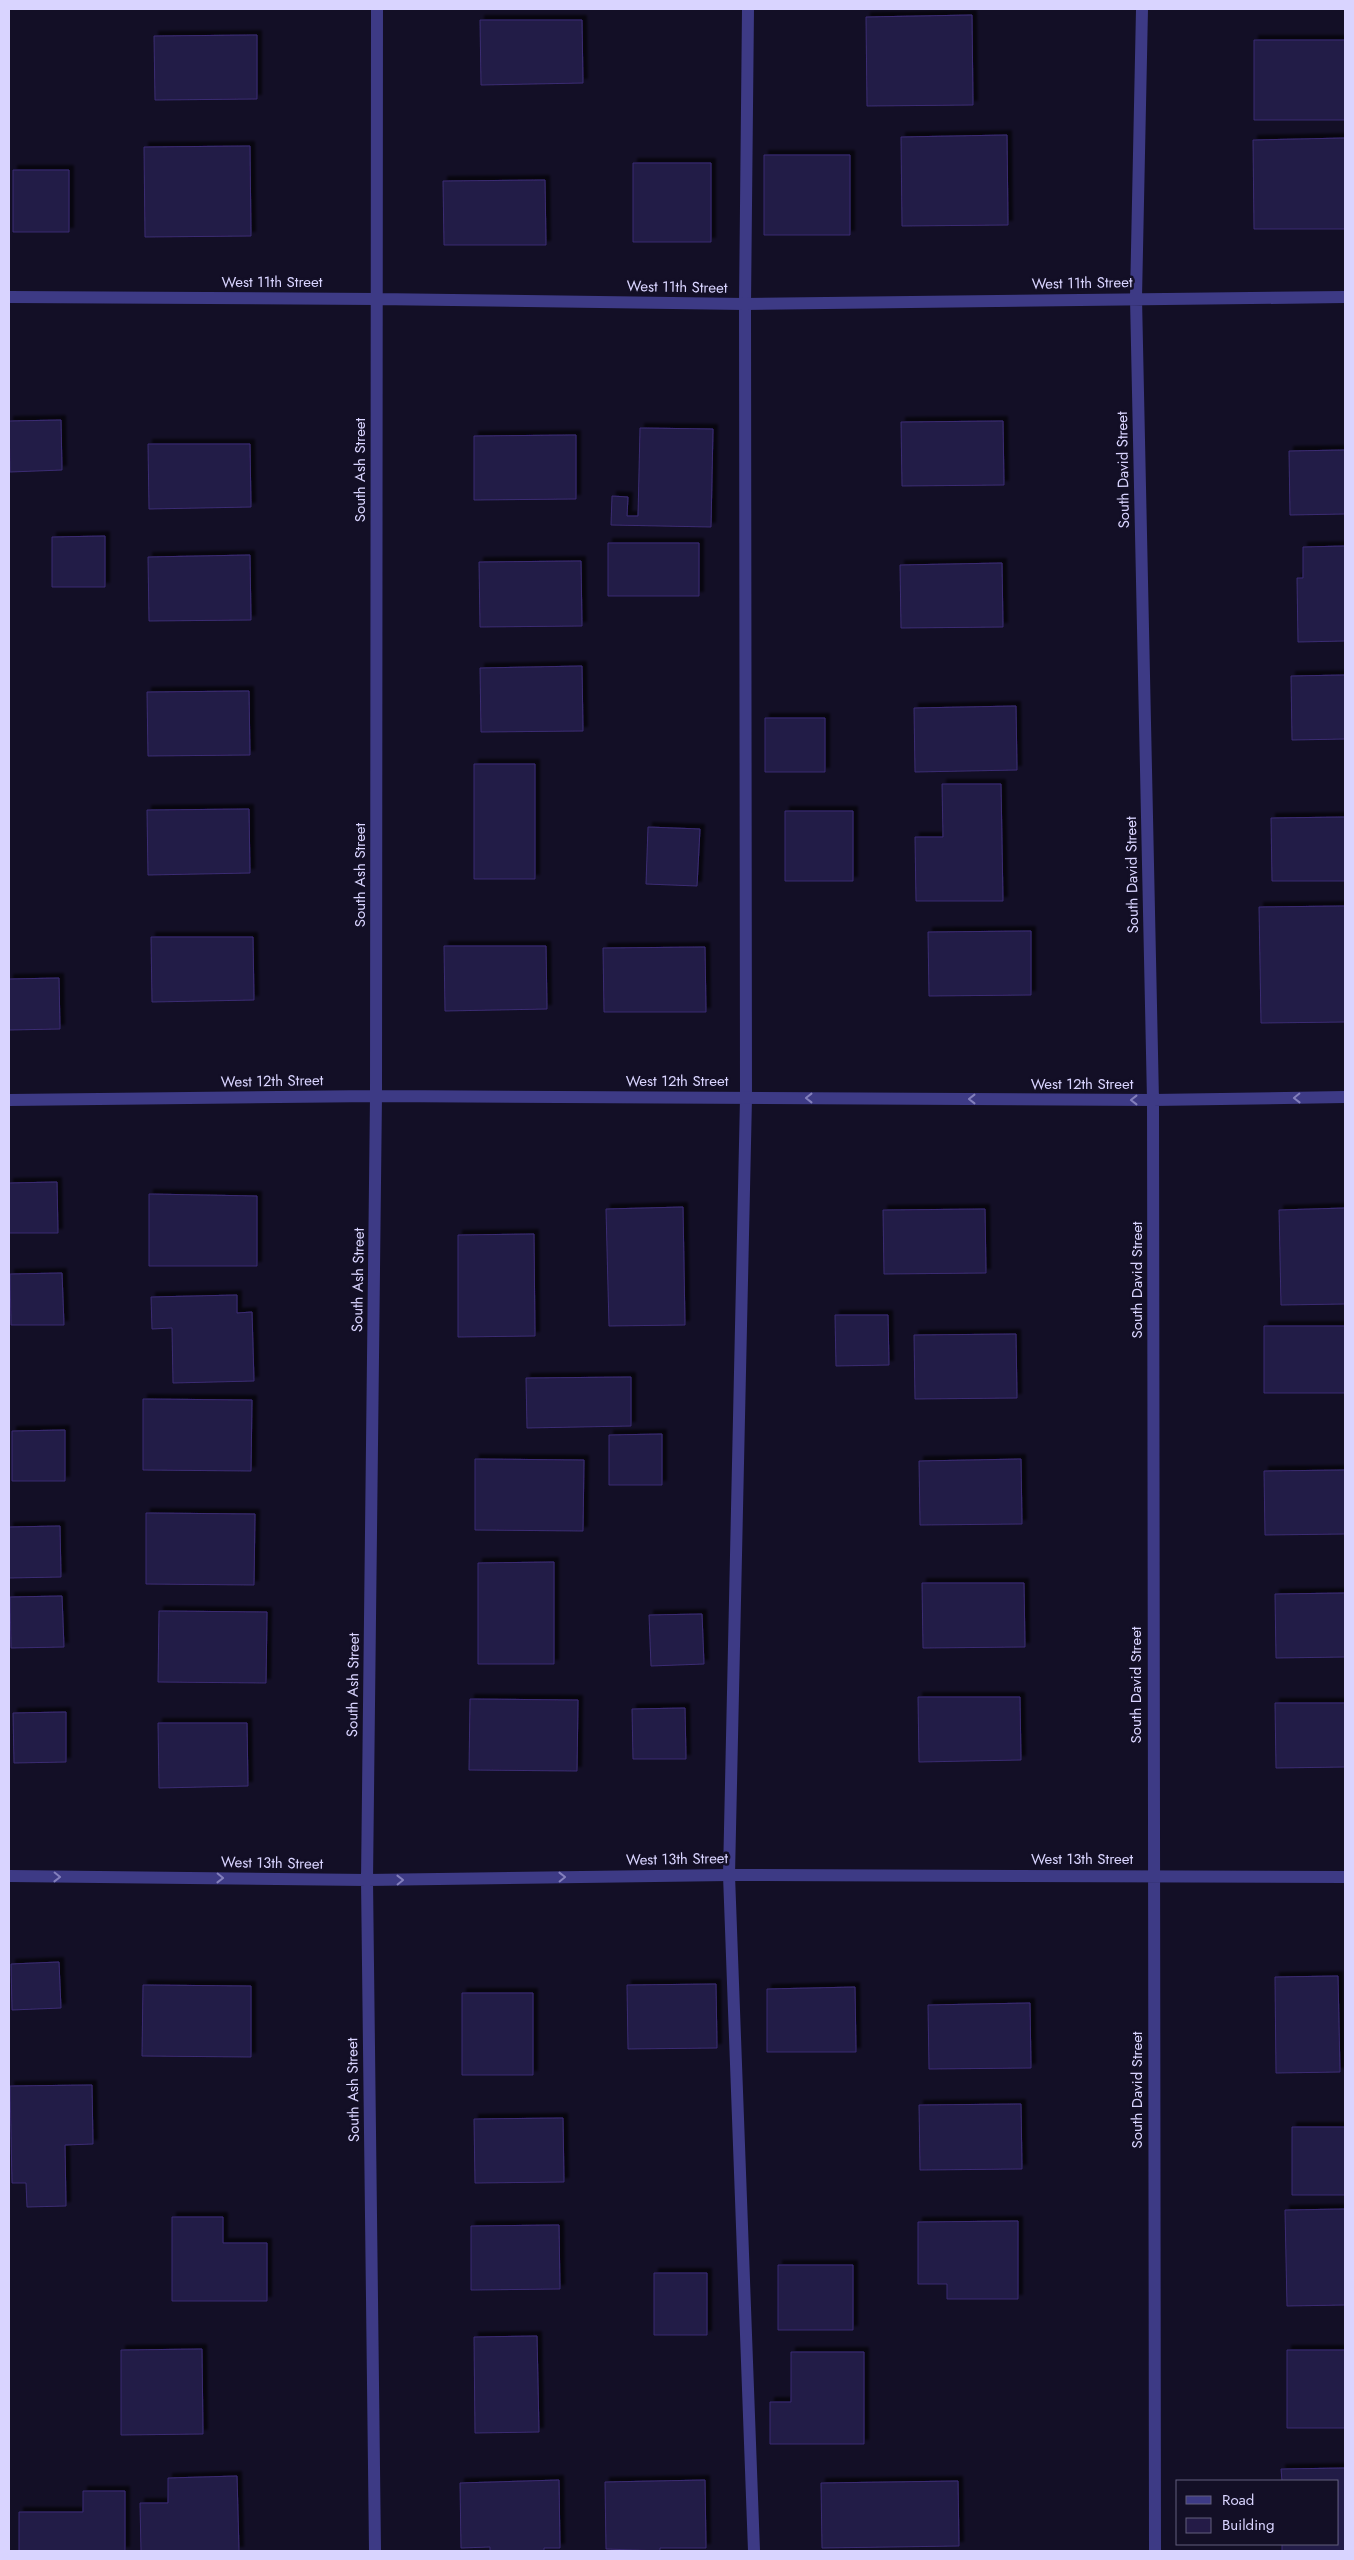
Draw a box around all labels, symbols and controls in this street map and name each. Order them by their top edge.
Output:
street label: West 11th Street [222,271,323,293]
street label: West 11th Street [1031,271,1133,295]
street label: West 11th Street [626,275,728,299]
street label: South David Street [1111,411,1135,529]
street label: South Ash Street [349,417,371,522]
street label: South David Street [1120,816,1144,934]
street label: South Ash Street [349,822,371,927]
street label: West 12th Street [221,1069,324,1093]
street label: West 12th Street [626,1070,729,1092]
street label: West 12th Street [1031,1073,1134,1095]
one-way arrow [1292,1092,1300,1103]
one-way arrow [805,1093,812,1103]
one-way arrow [967,1094,975,1104]
one-way arrow [1130,1095,1138,1105]
street label: South David Street [1126,1221,1148,1338]
street label: South Ash Street [346,1227,370,1332]
street label: South David Street [1125,1626,1147,1743]
street label: South Ash Street [341,1632,365,1737]
street label: West 13th Street [626,1847,729,1871]
street label: West 13th Street [1031,1848,1134,1870]
street label: West 13th Street [221,1851,324,1875]
one-way arrow [54,1871,62,1882]
one-way arrow [559,1872,567,1882]
one-way arrow [216,1873,224,1884]
one-way arrow [396,1875,404,1885]
street label: South David Street [1126,2031,1148,2148]
street label: South Ash Street [341,2037,365,2142]
legend [1176,2480,1339,2545]
text: Road [1222,2489,1254,2511]
text: Building [1222,2514,1274,2536]

